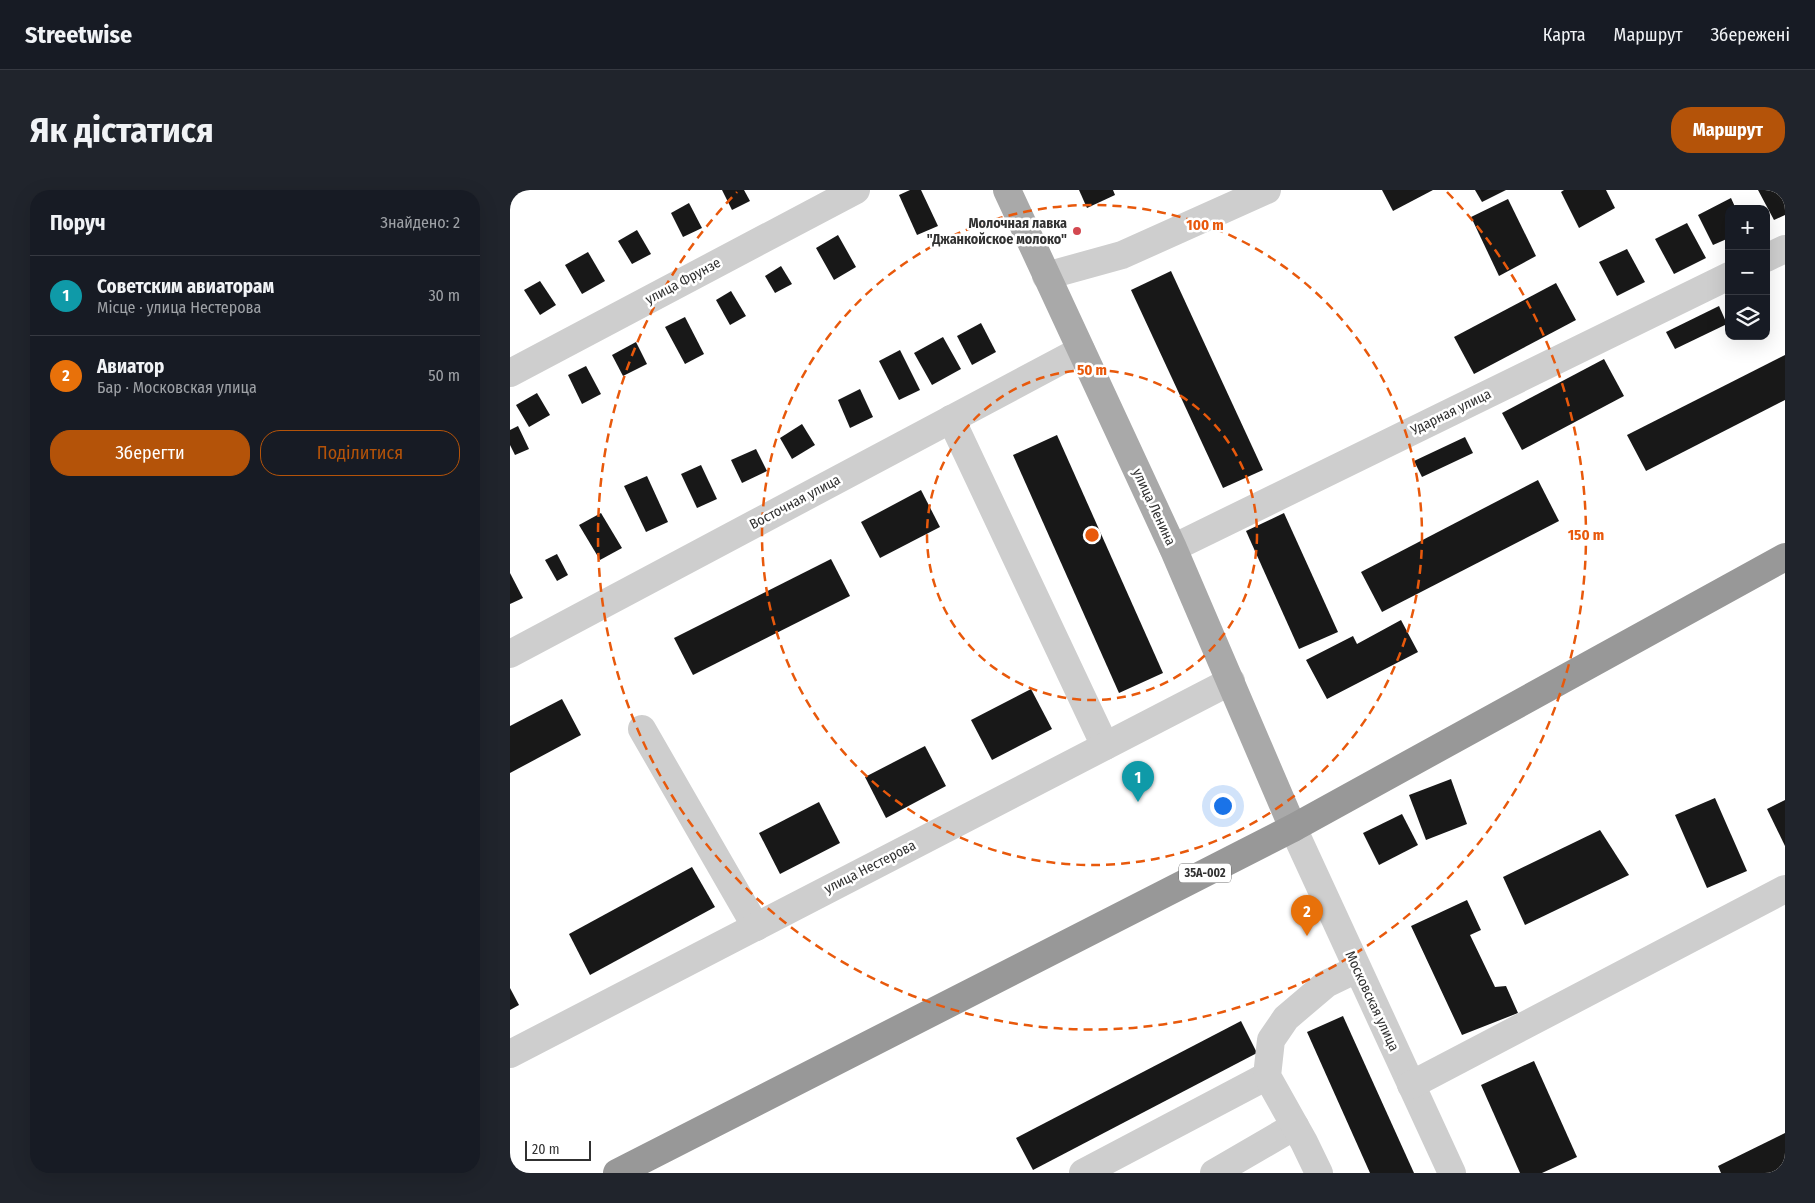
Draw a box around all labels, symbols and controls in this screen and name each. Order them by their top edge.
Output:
text: Streetwise [25,21,132,49]
text: Карта [1543,24,1586,46]
text: Маршрут [1614,24,1683,46]
text: Збережені [1711,24,1790,46]
button: Маршрут [1671,107,1785,153]
text: Як дістатися [30,109,214,151]
map controls [1725,205,1770,340]
button: + [1725,205,1770,250]
text: Поруч [50,210,106,236]
text: Знайдено: 2 [380,213,460,232]
place label: Молочная лавка "Джанкойское молоко" [927,215,1067,248]
text: 100 m [1186,216,1224,234]
marker: Молочная лавка "Джанкойское молоко" [1071,225,1083,237]
button: − [1725,250,1770,295]
street label: улица Фрунзе [642,254,724,308]
text: Советским авиаторам [97,275,274,298]
text: 1 [63,286,69,305]
text: 30 m [428,286,460,305]
button: layers [1725,295,1770,340]
text: Місце · улица Нестерова [97,298,261,317]
text: Авиатор [97,355,164,378]
text: 50 m [1077,361,1107,379]
text: 2 [62,366,70,385]
text: 50 m [428,366,460,385]
text: Бар · Московская улица [97,378,257,397]
street label: Ударная улица [1407,385,1494,439]
button: Зберегти [50,430,250,476]
button: Поділитися [260,430,460,476]
street label: улица Ленина [1129,466,1179,548]
street label: Восточная улица [747,471,843,533]
centre of rings [1083,526,1101,544]
text: 150 m [1568,526,1604,544]
pin: 1 [1122,761,1154,802]
your location [1210,793,1236,819]
street label: улица Нестерова [821,837,919,897]
road number: 35А-002 [1179,864,1231,882]
pin: 2 [1291,895,1323,936]
street label: Московская улица [1341,948,1403,1054]
scale bar [525,1138,591,1161]
text: 20 m [532,1141,560,1158]

